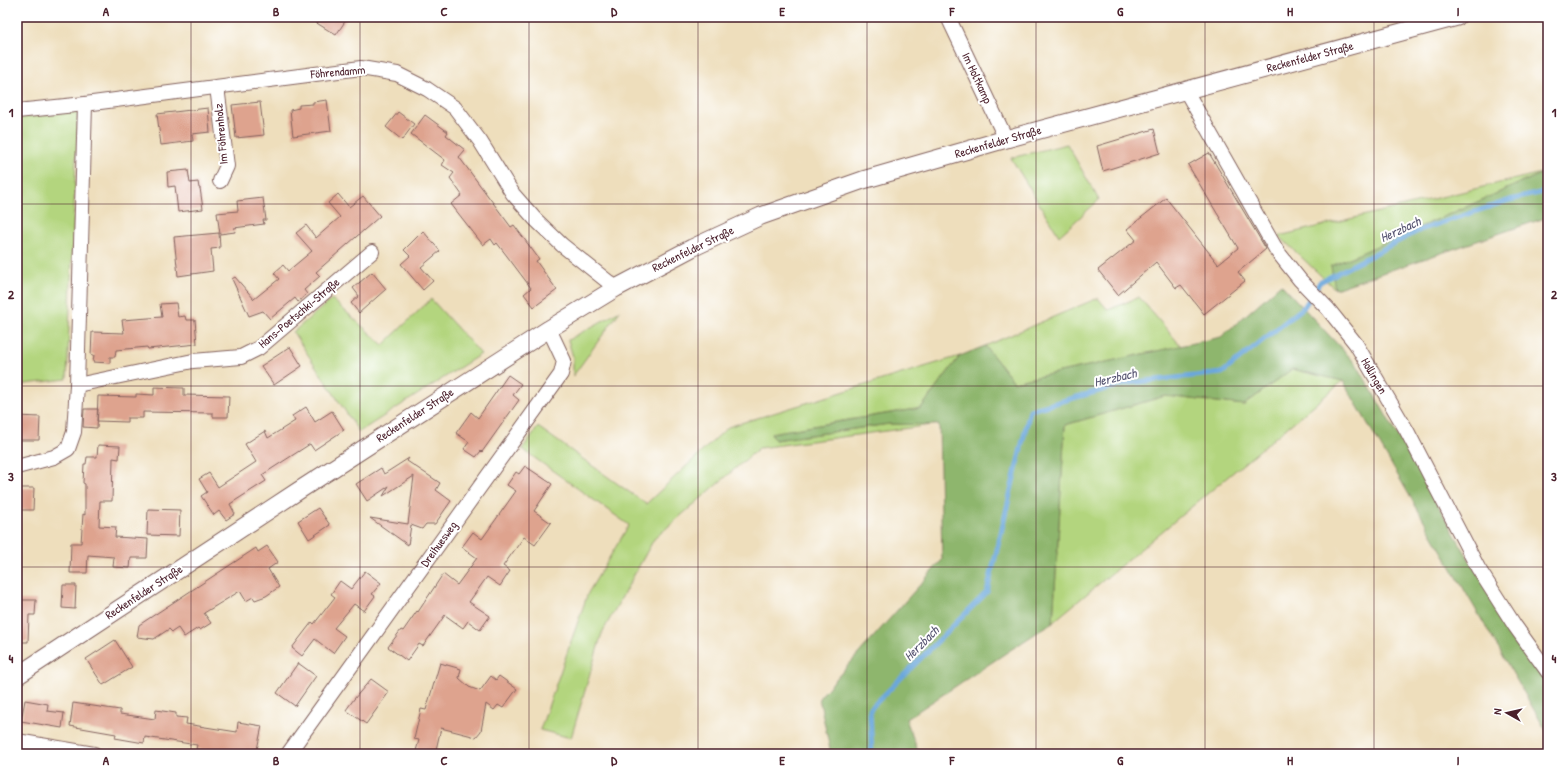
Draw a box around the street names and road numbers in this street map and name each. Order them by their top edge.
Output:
street label: Reckenfelder Straße [1265,37,1355,76]
street label: Im Holtkamp [958,49,997,106]
street label: Föhrendamm [309,61,366,82]
street label: Im Föhrenholz [209,103,232,165]
street label: Reckenfelder Straße [953,121,1043,162]
street label: Reckenfelder Straße [649,221,737,276]
street label: Hans-Poetschki-Straße [254,273,343,352]
street label: Hollingen [1357,354,1392,397]
street label: Reckenfelder Straße [373,383,457,446]
street label: Dreihuesweg [416,517,461,570]
street label: Reckenfelder Straße [102,560,186,623]

